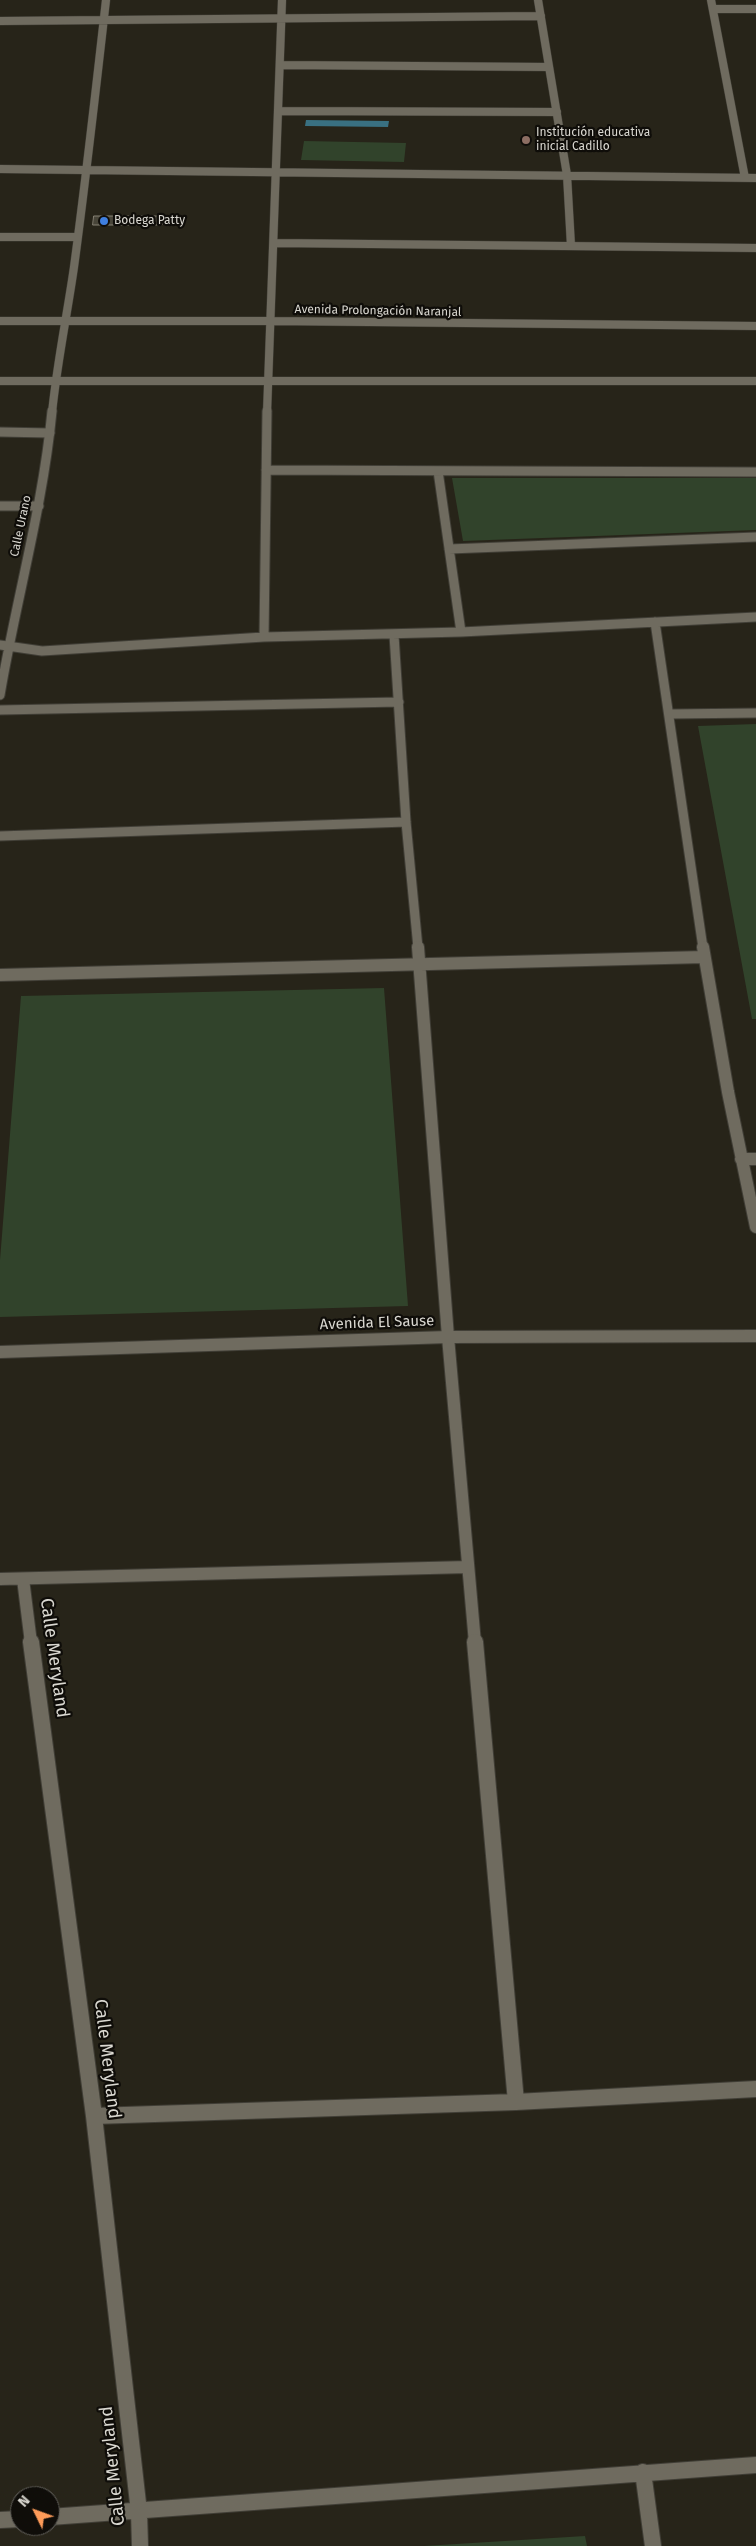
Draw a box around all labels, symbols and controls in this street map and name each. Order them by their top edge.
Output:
place label: Institución educativa inicial Cadillo [536,126,650,154]
marker: Institución educativa inicial Cadillo [520,134,532,146]
place label: Bodega Patty [114,214,185,228]
marker: Bodega Patty [98,215,110,227]
street label: Avenida Prolongación Naranjal [295,302,461,320]
street label: Calle Urano [7,494,35,558]
street label: Avenida El Sause [319,1312,435,1334]
street label: Calle Meryland [35,1597,73,1719]
street label: Calle Meryland [89,1998,125,2120]
street label: Calle Meryland [96,2405,130,2527]
north arrow [10,2486,60,2536]
text: N [15,2492,34,2510]

